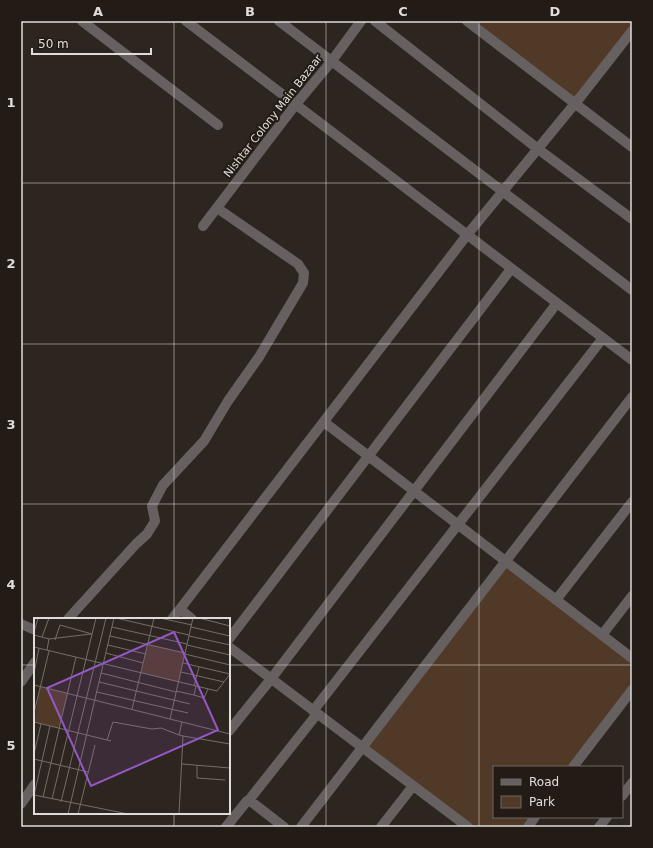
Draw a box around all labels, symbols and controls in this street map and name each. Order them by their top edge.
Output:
text: A [93,4,103,19]
text: B [245,4,255,19]
text: C [398,4,408,19]
text: D [550,4,561,19]
scale bar [32,30,151,56]
text: 50 m [38,37,69,51]
street label: Nishtar Colony Main Bazaar [221,52,325,180]
text: 1 [6,95,16,110]
text: 2 [6,256,16,271]
text: 3 [6,417,16,432]
text: 4 [6,577,16,592]
inset map [34,618,230,814]
text: 5 [6,738,16,753]
legend [493,766,623,818]
text: Road [529,775,559,789]
text: Park [529,795,555,809]

